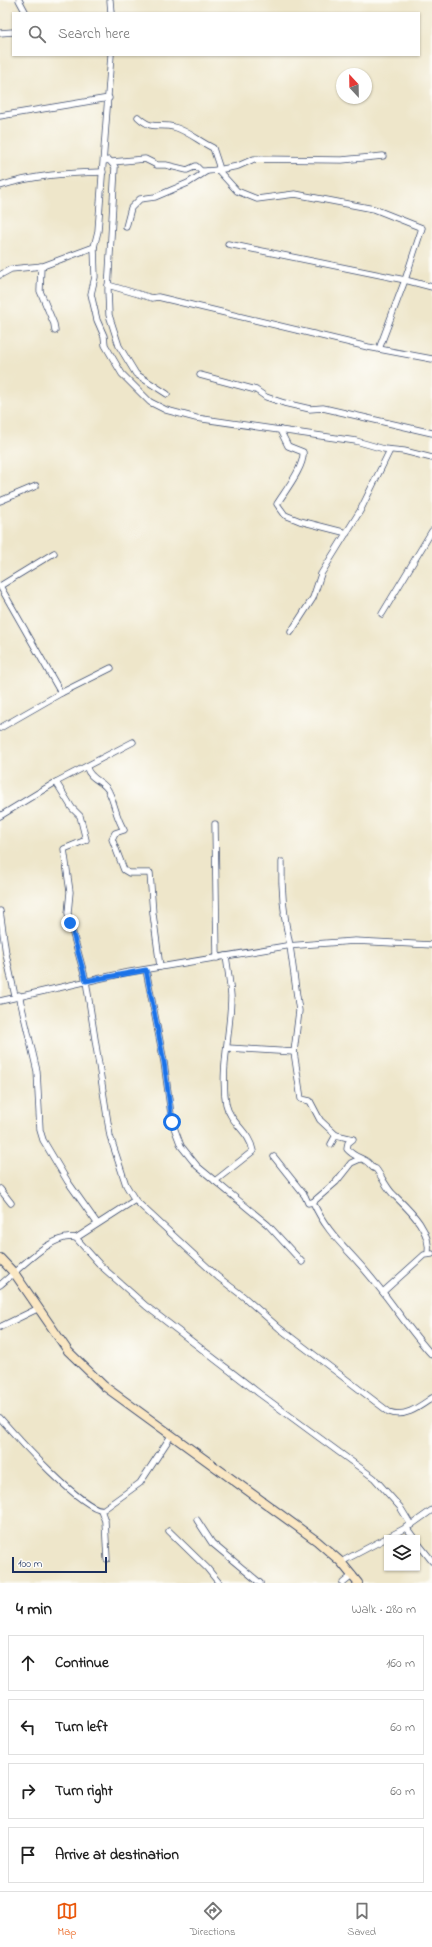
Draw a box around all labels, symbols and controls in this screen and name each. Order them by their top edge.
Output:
search box [12,12,420,56]
icon: search [26,23,48,45]
text: Search here [58,23,130,45]
north arrow [336,68,372,104]
route end [61,914,79,932]
route start [163,1113,181,1131]
map controls [384,1535,420,1571]
button: layers [384,1535,420,1571]
scale bar [12,1555,107,1574]
text: 100 m [18,1556,42,1572]
text: 4 min [16,1597,52,1622]
text: Walk · 280 m [351,1600,416,1619]
icon: ahead [17,1652,39,1674]
text: Continue [55,1652,109,1674]
text: 160 m [386,1654,415,1673]
icon: left [17,1716,39,1738]
text: Turn left [55,1716,108,1738]
text: 60 m [390,1718,415,1737]
icon: right [17,1780,39,1802]
text: Turn right [55,1780,113,1802]
text: 60 m [390,1782,415,1801]
icon: arrive [17,1844,39,1866]
text: Arrive at destination [55,1844,179,1866]
tab: Map [56,1900,78,1940]
tab: Directions [190,1900,235,1940]
tab: Saved [347,1900,376,1940]

